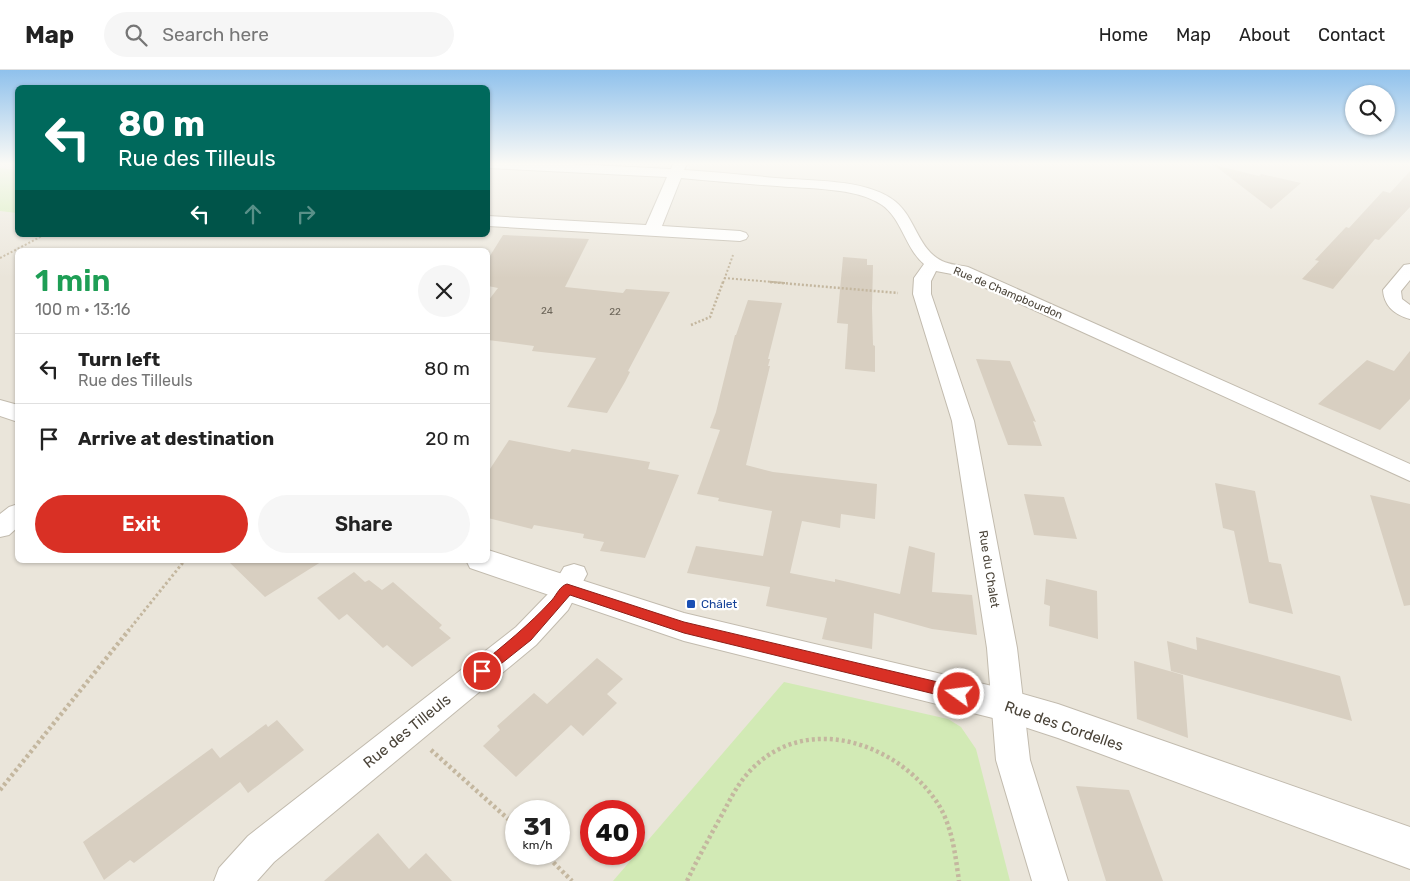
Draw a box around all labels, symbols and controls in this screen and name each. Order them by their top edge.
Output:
search box [104,12,454,57]
text: Map [25,21,74,49]
icon: search [122,21,150,49]
text: Search here [162,23,269,46]
text: Home [1099,24,1148,46]
text: Map [1176,24,1211,46]
text: About [1239,24,1290,46]
text: Contact [1318,24,1385,46]
map controls [1345,85,1395,135]
button: search [1345,85,1395,135]
text: 80 m [118,103,205,145]
icon: left [35,105,100,170]
text: Rue des Tilleuls [118,145,276,172]
icon: left [186,200,214,228]
icon: ahead [239,200,267,228]
icon: right [292,200,320,228]
text: 1 min [35,263,110,299]
street label: Rue de Champbourdon [951,264,1065,322]
button: close [418,265,470,317]
text: 100 m · 13:16 [35,300,131,319]
house number: 24 [541,305,553,317]
house number: 22 [609,306,621,318]
text: Turn left [78,348,160,371]
icon: left [35,355,63,383]
text: 80 m [424,357,470,380]
text: Rue des Tilleuls [78,371,193,390]
icon: arrive [35,425,63,453]
text: Arrive at destination [78,427,274,450]
text: 20 m [425,427,470,450]
button: Exit [35,495,248,553]
button: Share [258,495,470,553]
street label: Rue du Chalet [976,529,1002,609]
place label: Châlet [701,597,738,611]
marker: Châlet [685,598,697,610]
pin [461,650,503,692]
icon: arrive [468,657,496,685]
position arrow [932,667,984,719]
street label: Rue des Tilleuls [360,690,455,772]
street label: Rue des Cordelles [1002,697,1126,755]
speed limit sign: 40 [580,800,645,865]
text: 31 [523,812,552,841]
text: km/h [523,838,552,852]

